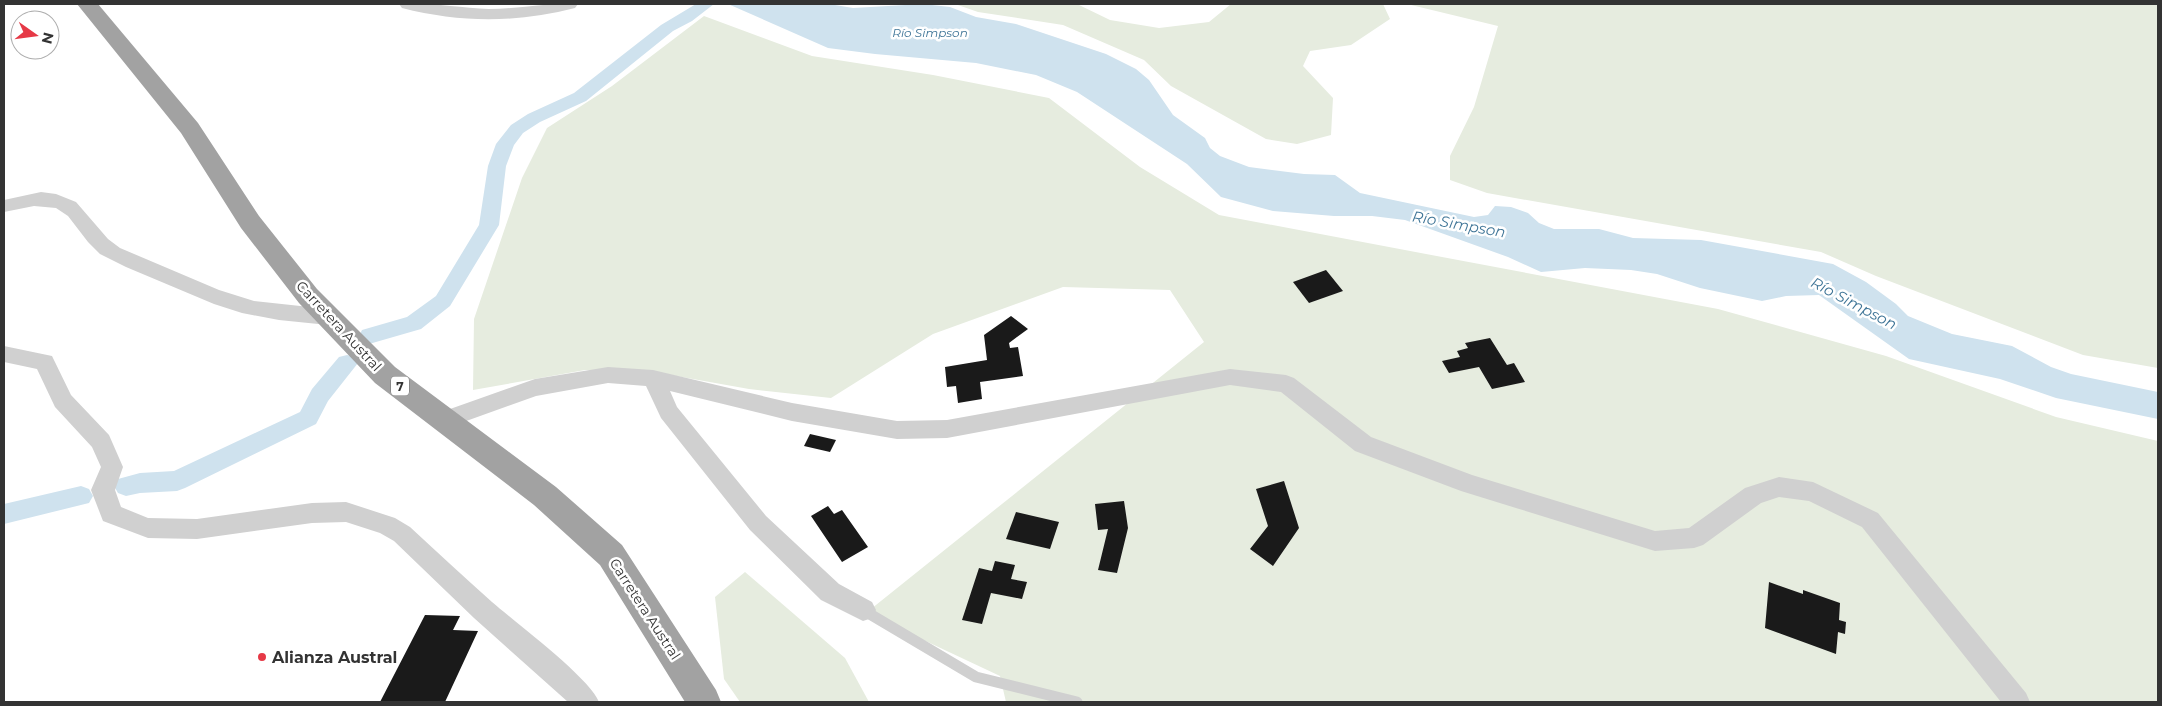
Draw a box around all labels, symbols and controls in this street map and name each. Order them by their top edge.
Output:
north arrow [10,10,60,60]
water label: Río Simpson [892,25,968,40]
text: N [38,30,58,46]
water label: Río Simpson [1411,206,1507,242]
water label: Río Simpson [1808,272,1900,334]
street label: Carretera Austral [292,277,386,375]
road number: 7 [391,376,409,396]
street label: Carretera Austral [606,555,684,663]
place label: Alianza Austral [271,648,397,667]
marker: Alianza Austral [256,651,268,663]

